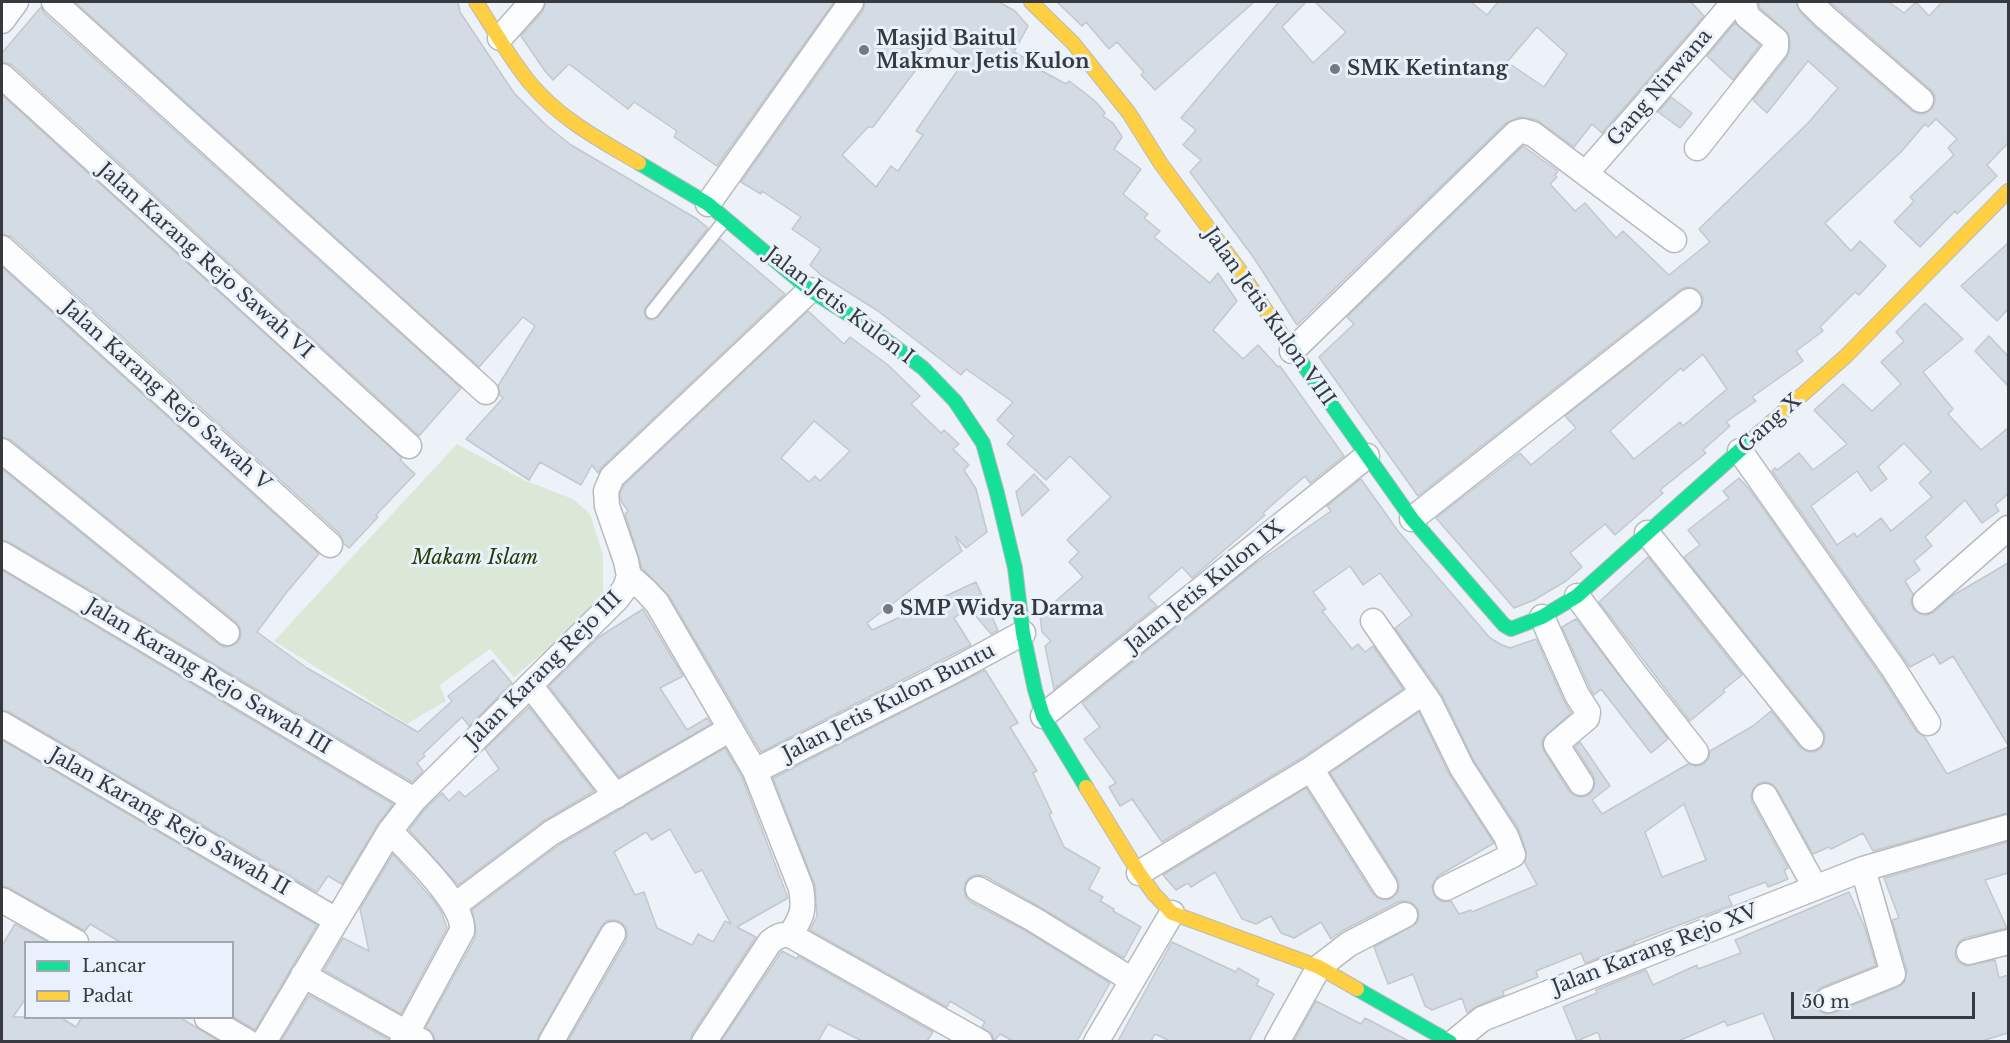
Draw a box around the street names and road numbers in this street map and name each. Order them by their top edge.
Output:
street label: Gang Nirwana [1603,25,1717,151]
street label: Jalan Karang Rejo Sawah VI [93,158,317,364]
street label: Jalan Jetis Kulon VIII [1198,223,1340,411]
street label: Jalan Jetis Kulon I [760,242,918,370]
street label: Jalan Karang Rejo Sawah V [57,296,275,496]
street label: Gang X [1734,390,1806,458]
street label: Jalan Jetis Kulon IX [1121,516,1289,658]
street label: Jalan Karang Rejo III [461,587,627,753]
street label: Jalan Karang Rejo Sawah III [81,594,335,760]
street label: Jalan Jetis Kulon Buntu [779,639,999,767]
street label: Jalan Karang Rejo Sawah II [44,743,294,901]
street label: Jalan Karang Rejo XV [1549,900,1761,1000]

